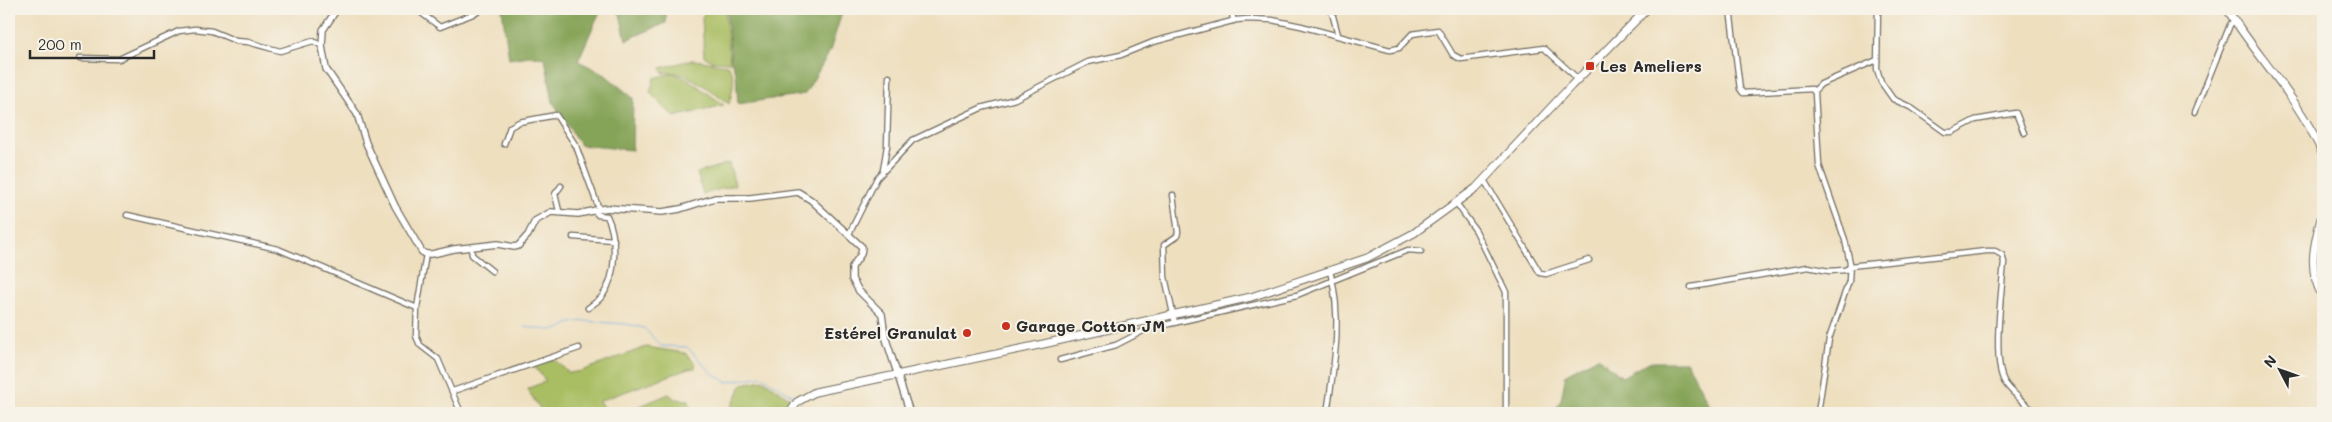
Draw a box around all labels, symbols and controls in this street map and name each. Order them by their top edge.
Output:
scale bar [30,28,154,60]
text: 200 m [38,34,82,54]
place label: Les Ameliers [1600,55,1702,76]
marker: Les Ameliers [1584,60,1596,72]
place label: Garage Cotton JM [1016,315,1165,336]
marker: Garage Cotton JM [1000,320,1012,332]
place label: Estérel Granulat [824,322,957,343]
marker: Estérel Granulat [961,327,973,339]
north arrow [2254,344,2304,394]
text: N [2259,351,2280,371]

